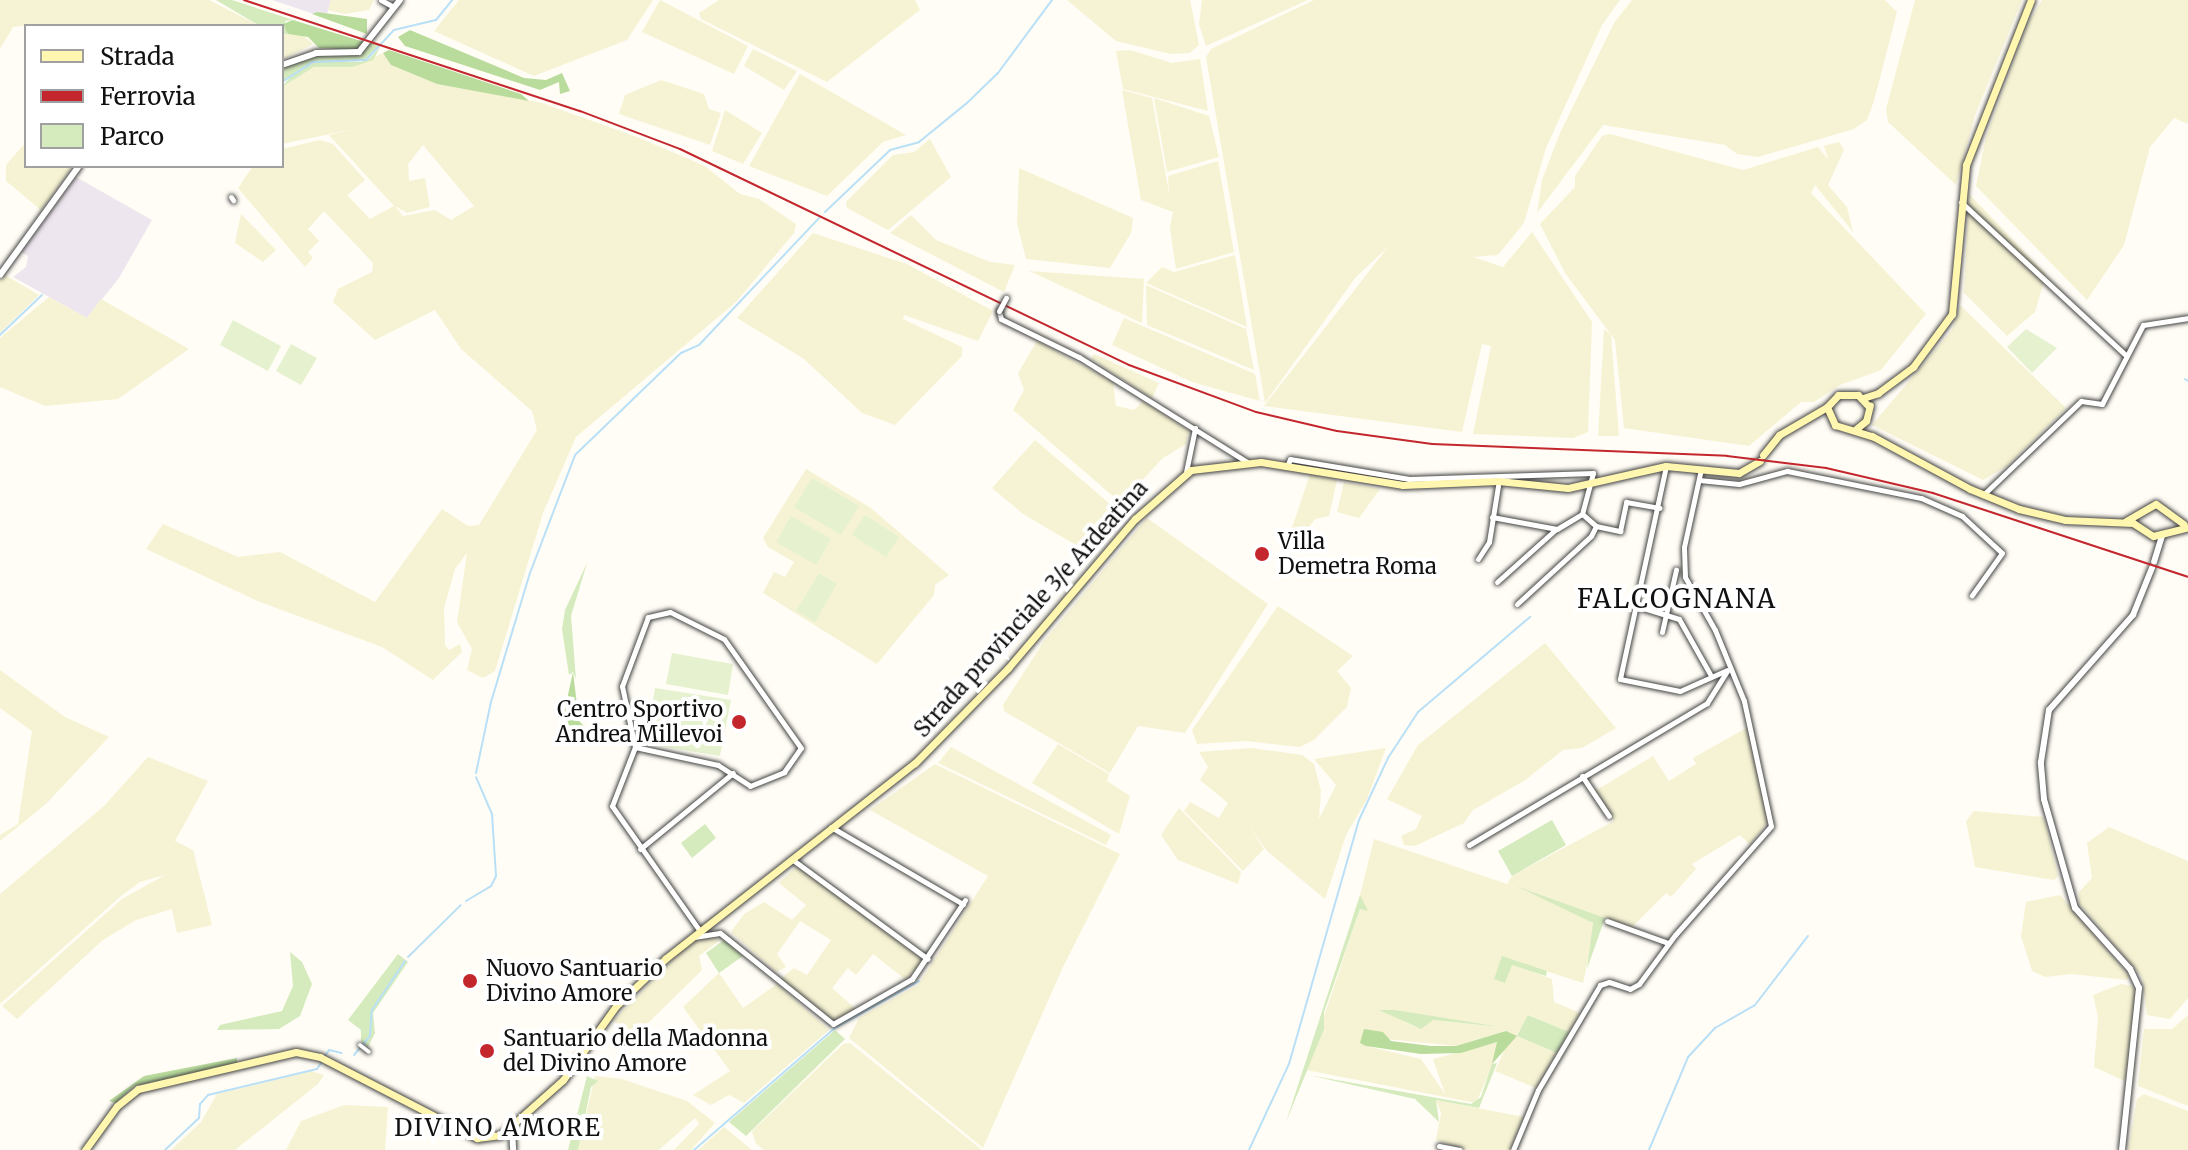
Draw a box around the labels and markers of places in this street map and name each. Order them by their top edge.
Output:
place label: Villa Demetra Roma [1278,528,1437,580]
marker: Villa Demetra Roma [1253,545,1271,563]
place label: Centro Sportivo Andrea Millevoi [555,696,723,748]
marker: Centro Sportivo Andrea Millevoi [730,713,748,731]
place label: Nuovo Santuario Divino Amore [486,955,663,1006]
marker: Nuovo Santuario Divino Amore [461,972,479,990]
place label: Santuario della Madonna del Divino Amore [503,1025,768,1076]
marker: Santuario della Madonna del Divino Amore [478,1042,496,1060]

